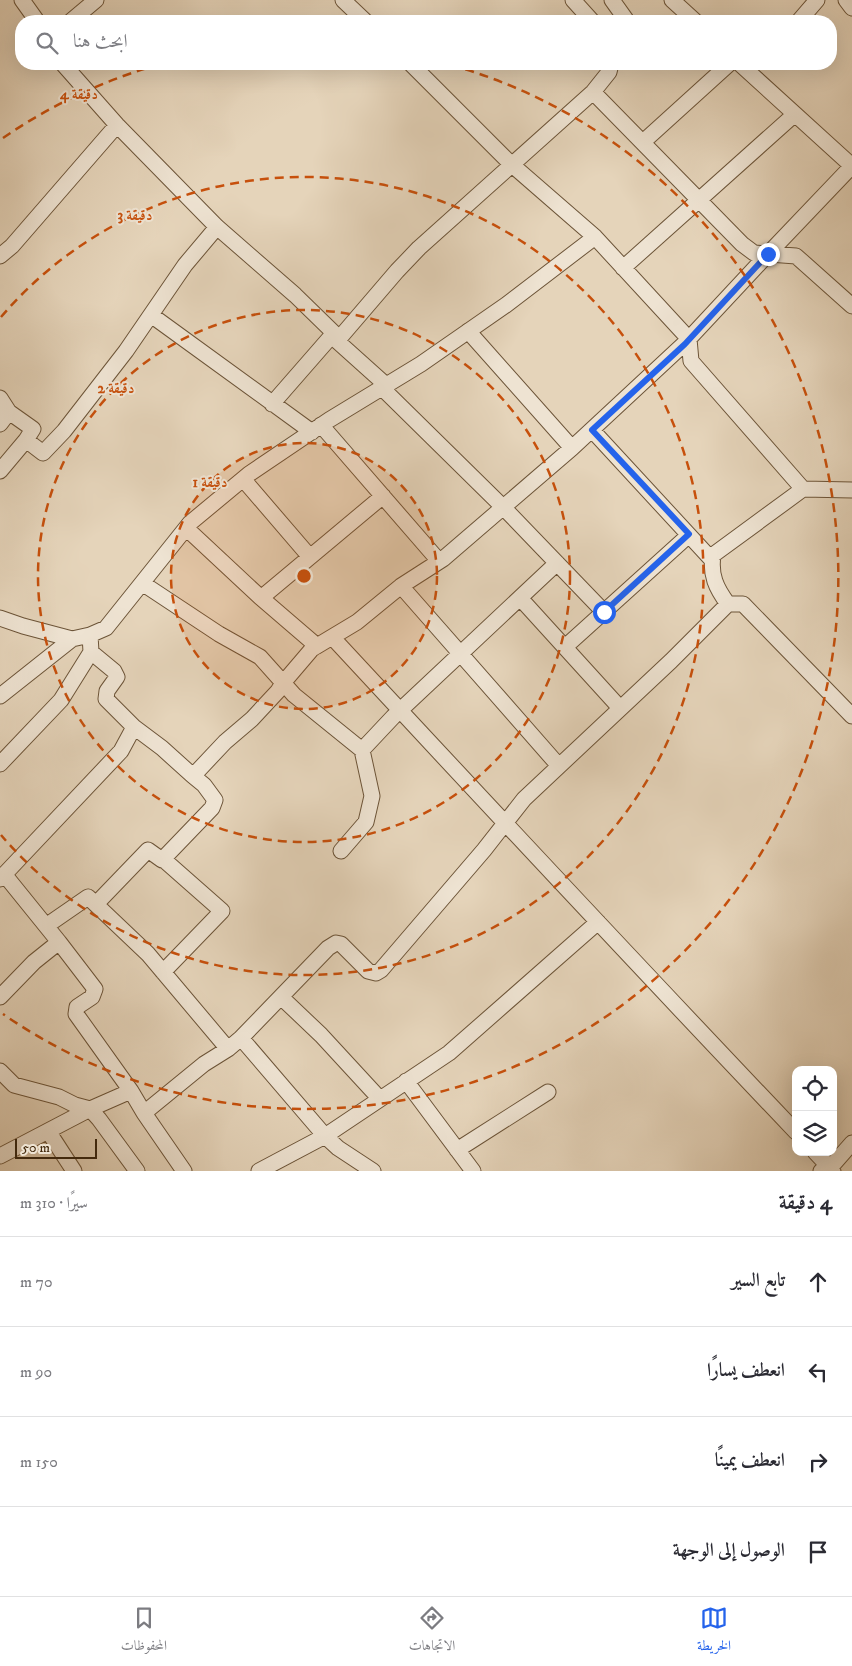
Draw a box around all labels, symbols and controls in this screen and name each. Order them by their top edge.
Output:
search box [15,15,837,70]
icon: search [33,29,61,57]
text: ابحث هنا [73,30,128,53]
text: 4 دقيقة [59,85,98,104]
text: 3 دقيقة [117,206,153,225]
route end [757,243,780,266]
text: 2 دقيقة [98,379,134,398]
text: 1 دقيقة [193,473,227,492]
centre of rings [295,567,313,585]
route start [593,601,616,624]
map controls [792,1066,837,1156]
button: locate [792,1066,837,1111]
button: layers [792,1111,837,1156]
scale bar [15,1136,98,1159]
text: 50 m [22,1139,50,1157]
text: 4 دقيقة [779,1190,832,1216]
text: سيرًا · 310 m [20,1193,88,1213]
icon: ahead [804,1268,832,1296]
text: تابع السير [731,1269,785,1292]
text: 70 m [20,1272,53,1292]
icon: left [804,1358,832,1386]
text: انعطف يسارًا [707,1359,785,1382]
text: 90 m [20,1362,52,1382]
icon: right [804,1448,832,1476]
text: انعطف يمينًا [715,1449,785,1472]
text: 150 m [20,1452,58,1472]
icon: arrive [804,1538,832,1566]
text: الوصول إلى الوجهة [673,1539,785,1562]
tab: المحفوظات [121,1604,167,1659]
tab: الاتجاهات [409,1604,455,1659]
tab: الخريطة [697,1604,731,1659]

